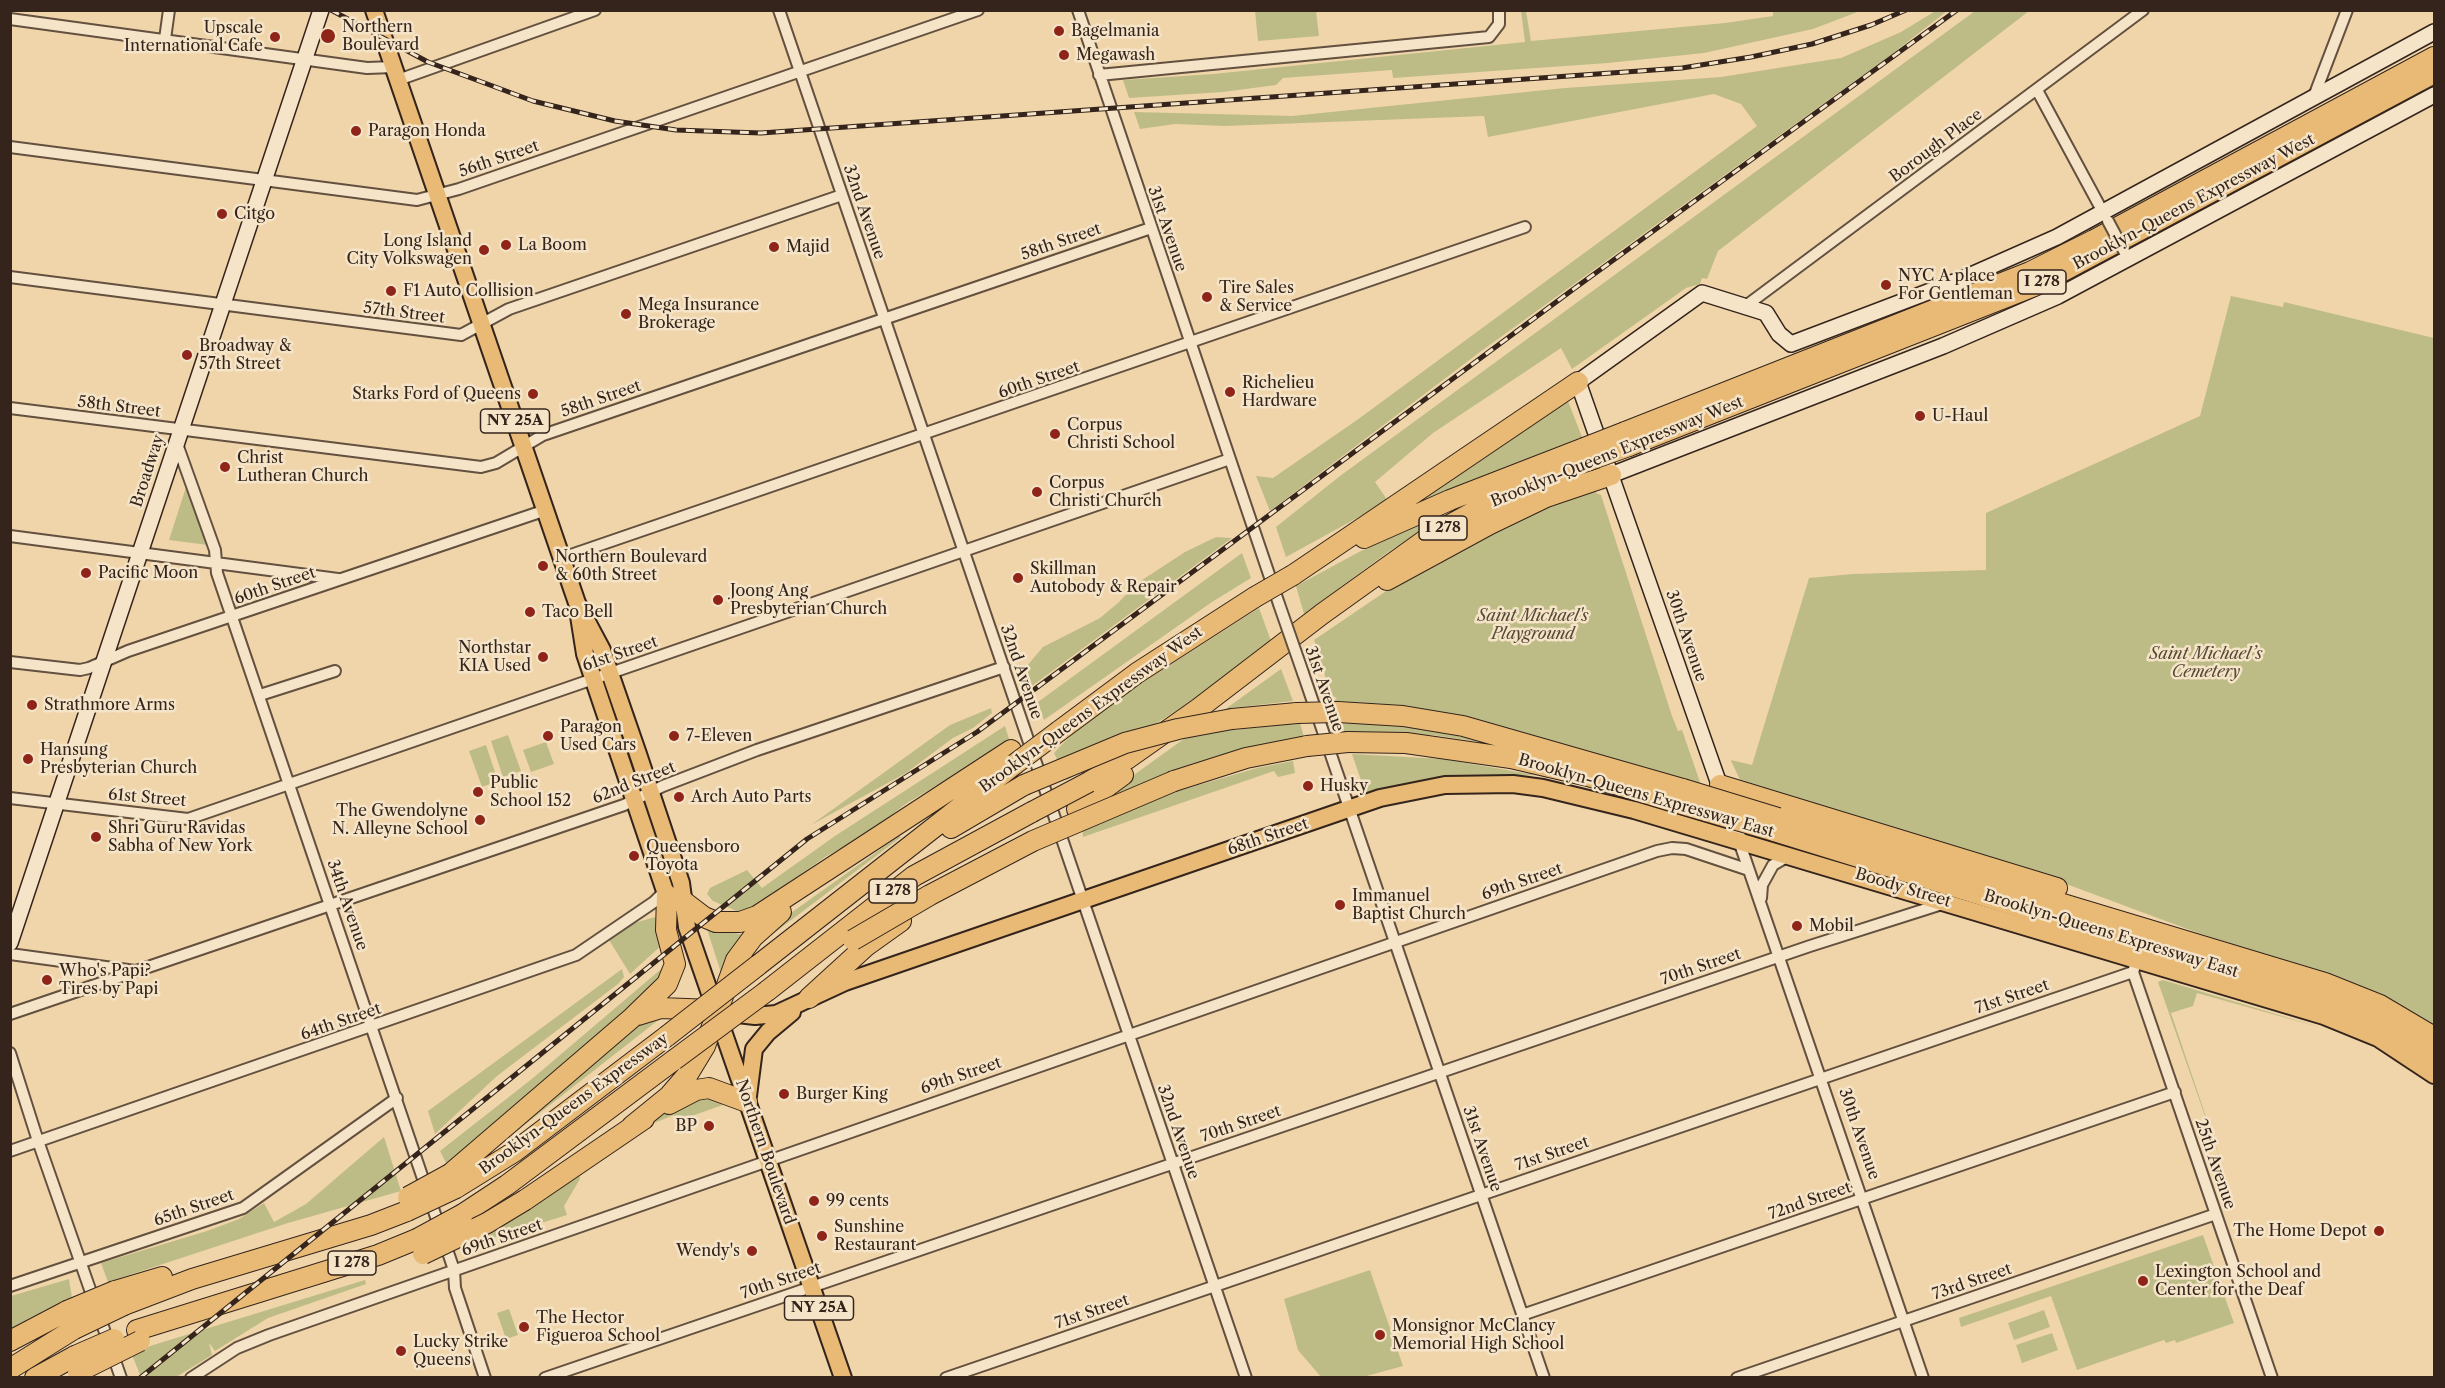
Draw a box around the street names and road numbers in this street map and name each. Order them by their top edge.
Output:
street label: Borough Place [1886,105,1986,187]
street label: Brooklyn-Queens Expressway West [2070,130,2318,274]
street label: 56th Street [456,136,542,182]
street label: 32nd Avenue [839,162,889,262]
street label: 31st Avenue [1143,184,1191,274]
street label: 58th Street [1018,219,1104,265]
road number: I 278 [2018,270,2066,294]
street label: 57th Street [362,298,446,328]
street label: 60th Street [996,357,1082,403]
street label: 58th Street [558,376,644,422]
street label: 58th Street [76,392,162,422]
street label: Brooklyn-Queens Expressway West [1488,392,1746,512]
road number: NY 25A [480,409,550,433]
street label: Broadway [127,432,169,510]
road number: I 278 [1419,516,1467,540]
street label: 60th Street [232,563,318,609]
street label: 30th Avenue [1661,588,1711,684]
street label: 32nd Avenue [996,622,1046,722]
street label: Brooklyn-Queens Expressway West [976,623,1206,797]
street label: 61st Street [580,632,660,676]
street label: 31st Avenue [1300,644,1348,734]
street label: Brooklyn-Queens Expressway East [1516,750,1776,842]
street label: 62nd Street [590,758,678,808]
street label: 61st Street [107,785,187,811]
street label: 68th Street [1225,814,1311,860]
street label: 34th Avenue [322,857,372,953]
street label: 69th Street [1479,859,1565,905]
street label: Boody Street [1853,864,1953,912]
road number: I 278 [869,879,917,903]
street label: Brooklyn-Queens Expressway East [1981,886,2241,982]
street label: 70th Street [1658,944,1744,990]
street label: 71st Street [1973,975,2051,1019]
street label: 64th Street [298,999,384,1045]
street label: Brooklyn-Queens Expressway [476,1029,672,1179]
street label: 69th Street [918,1053,1004,1099]
street label: Northern Boulevard [731,1077,799,1227]
street label: 32nd Avenue [1153,1082,1203,1182]
street label: 30th Avenue [1834,1086,1884,1182]
street label: 70th Street [1198,1101,1284,1147]
street label: 31st Avenue [1458,1104,1506,1194]
street label: 25th Avenue [2191,1116,2239,1212]
street label: 71st Street [1513,1132,1591,1176]
street label: 72nd Street [1766,1178,1854,1224]
street label: 65th Street [151,1185,237,1231]
street label: 69th Street [459,1215,545,1261]
road number: I 278 [328,1251,376,1275]
street label: 70th Street [738,1258,824,1304]
street label: 73rd Street [1930,1259,2014,1305]
street label: 71st Street [1053,1290,1131,1334]
road number: NY 25A [784,1296,854,1320]

